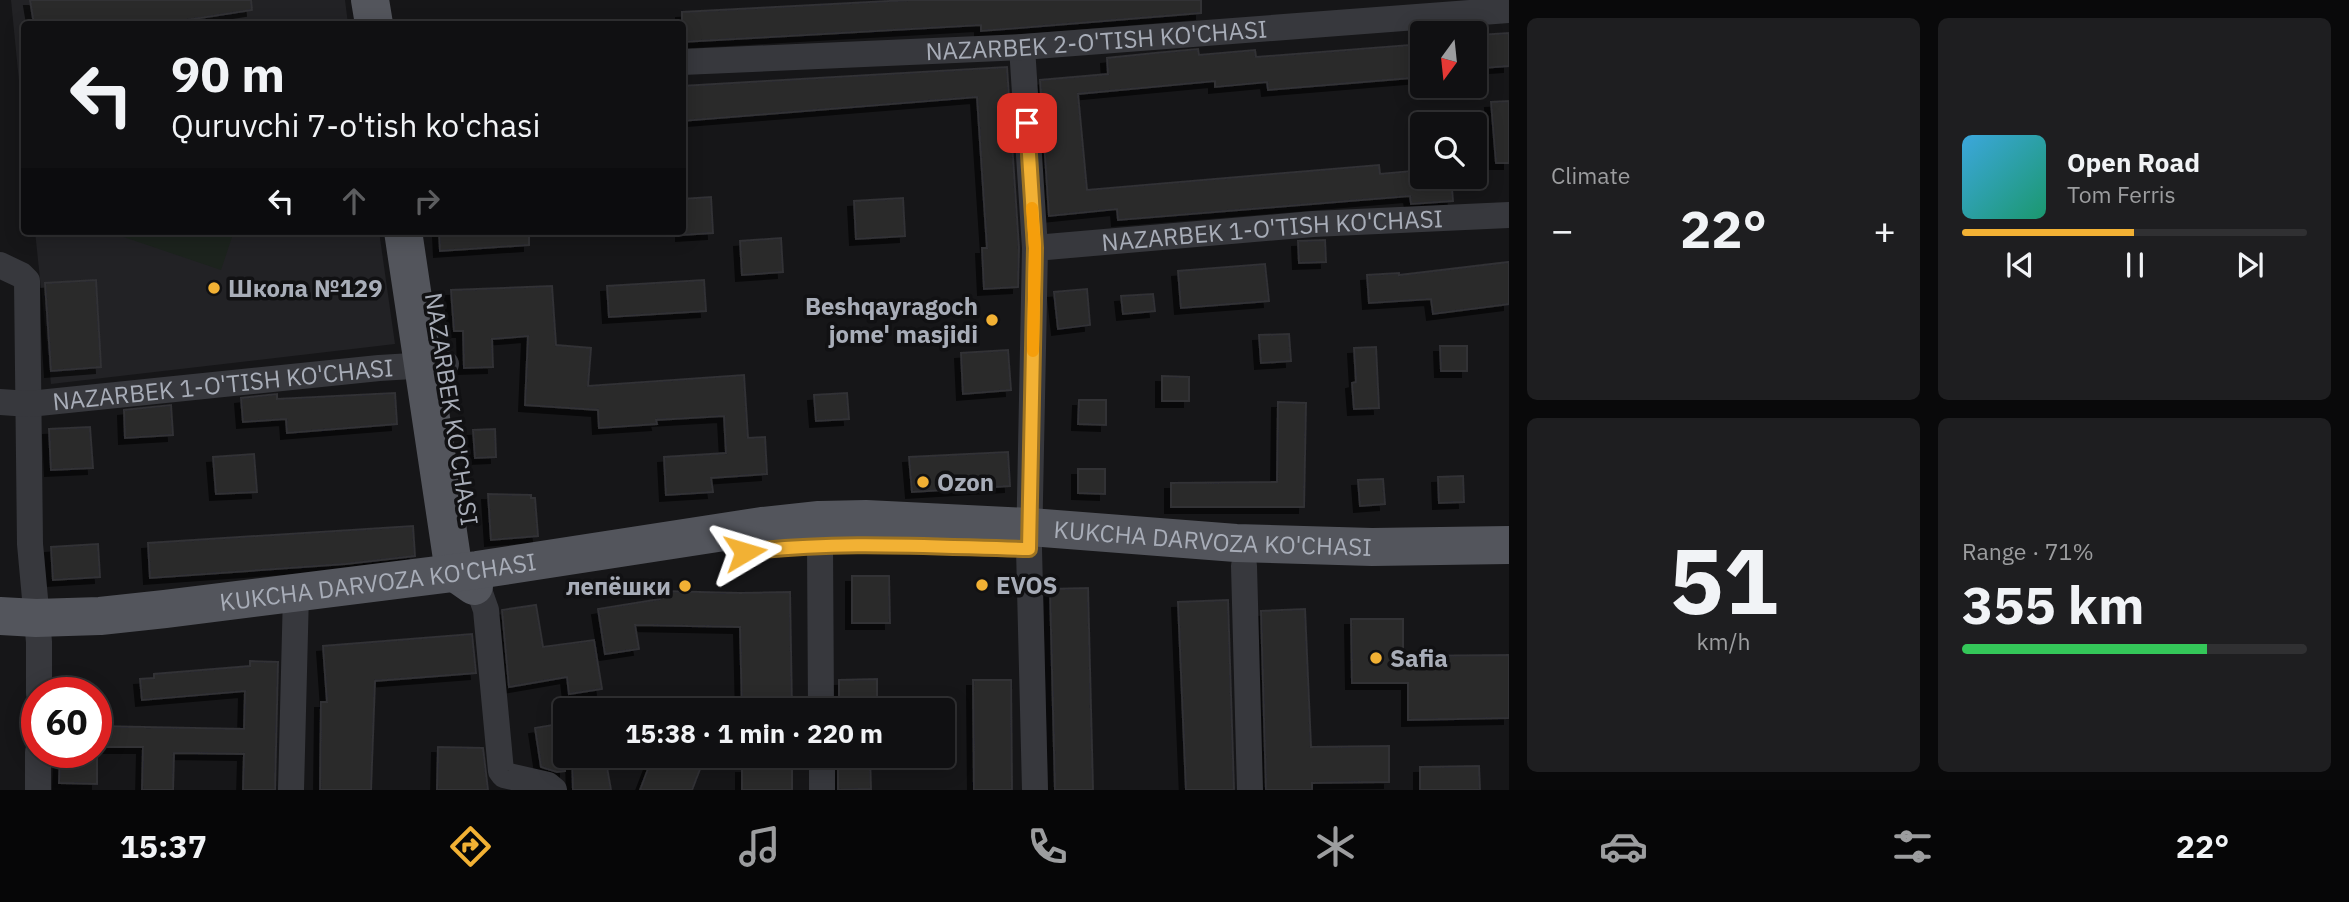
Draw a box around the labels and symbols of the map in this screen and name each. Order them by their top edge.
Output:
street label: NAZARBEK 2-O'TISH KO'CHASI [925,12,1268,67]
north arrow [1410,21,1488,98]
pin [997,93,1057,153]
street label: NAZARBEK 1-O'TISH KO'CHASI [1100,202,1444,258]
place label: Школа №129 [228,272,383,304]
marker: Школа №129 [206,280,222,296]
street label: NAZARBEK KO'CHASI [418,290,486,528]
place label: Beshqayragoch jome' masjidi [805,290,978,350]
marker: Beshqayragoch jome' masjidi [984,312,1000,328]
street label: NAZARBEK 1-O'TISH KO'CHASI [51,351,394,417]
place label: Ozon [937,466,994,498]
marker: Ozon [915,474,931,490]
street label: KUKCHA DARVOZA KO'CHASI [1052,513,1372,563]
position arrow [708,515,782,589]
street label: KUKCHA DARVOZA KO'CHASI [218,545,538,618]
place label: EVOS [996,569,1057,601]
place label: лепёшки [566,570,671,602]
marker: EVOS [974,577,990,593]
marker: лепёшки [677,578,693,594]
place label: Safia [1390,642,1448,674]
marker: Safia [1368,650,1384,666]
speed limit sign: 60 [21,677,112,768]

